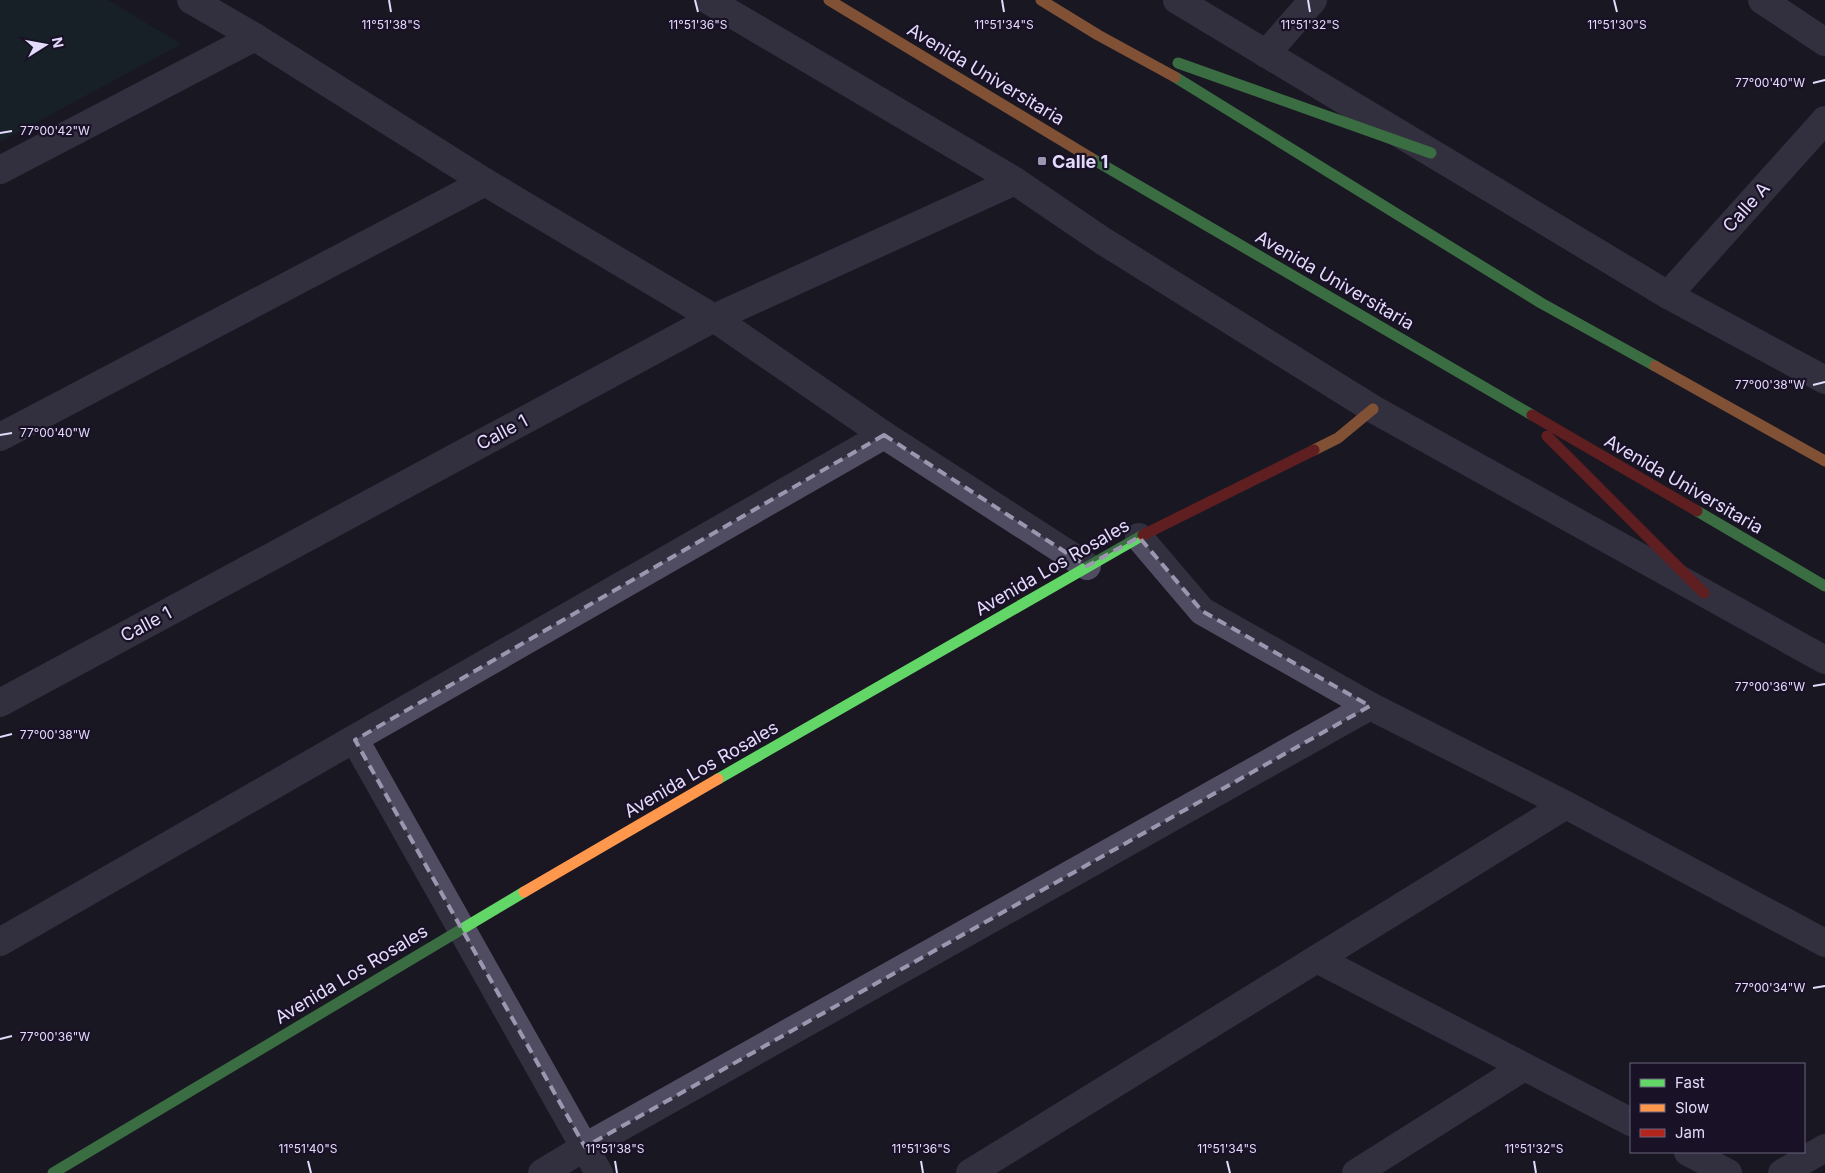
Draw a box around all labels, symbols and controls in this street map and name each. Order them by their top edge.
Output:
text: 11°51'38"S [361,17,421,32]
text: 11°51'36"S [668,17,728,32]
text: 11°51'34"S [974,17,1034,32]
text: 11°51'32"S [1280,17,1340,32]
text: 11°51'30"S [1587,17,1647,32]
street label: Avenida Universitaria [904,19,1068,129]
north arrow [20,20,70,70]
text: N [49,36,68,49]
text: 77°00'40"W [1735,75,1805,90]
text: 77°00'42"W [20,123,90,138]
place label: Calle 1 [1052,151,1108,172]
marker: Calle 1 [1036,155,1048,167]
street label: Calle A [1718,178,1774,236]
street label: Avenida Universitaria [1252,226,1418,334]
text: 77°00'38"W [1735,377,1805,392]
street label: Calle 1 [473,410,531,454]
text: 77°00'40"W [20,425,90,440]
street label: Avenida Universitaria [1601,430,1767,538]
street label: Avenida Los Rosales [971,514,1133,620]
street label: Calle 1 [117,602,175,646]
text: 77°00'36"W [1735,679,1805,694]
street label: Avenida Los Rosales [620,716,782,822]
text: 77°00'38"W [20,727,90,742]
street label: Avenida Los Rosales [271,920,431,1028]
text: 77°00'34"W [1735,980,1805,995]
text: 77°00'36"W [20,1029,90,1044]
legend [1630,1063,1805,1153]
text: Fast [1675,1073,1705,1092]
text: Slow [1675,1098,1709,1117]
text: Jam [1675,1123,1705,1142]
text: 11°51'40"S [279,1141,338,1156]
text: 11°51'38"S [585,1141,645,1156]
text: 11°51'36"S [891,1141,951,1156]
text: 11°51'34"S [1197,1141,1257,1156]
text: 11°51'32"S [1504,1141,1564,1156]

